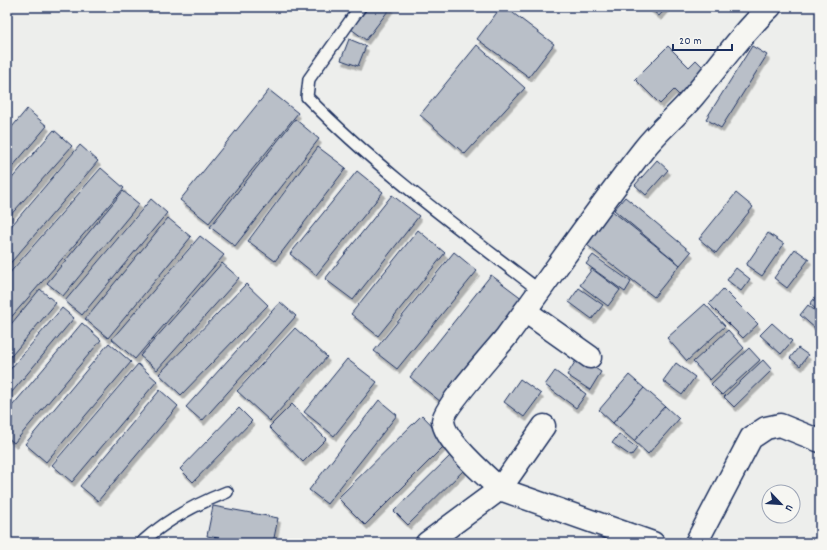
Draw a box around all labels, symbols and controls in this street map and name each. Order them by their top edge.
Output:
scale bar [673,26,732,52]
text: 20 m [679,33,702,50]
north arrow [761,484,801,524]
text: U [780,502,797,513]

